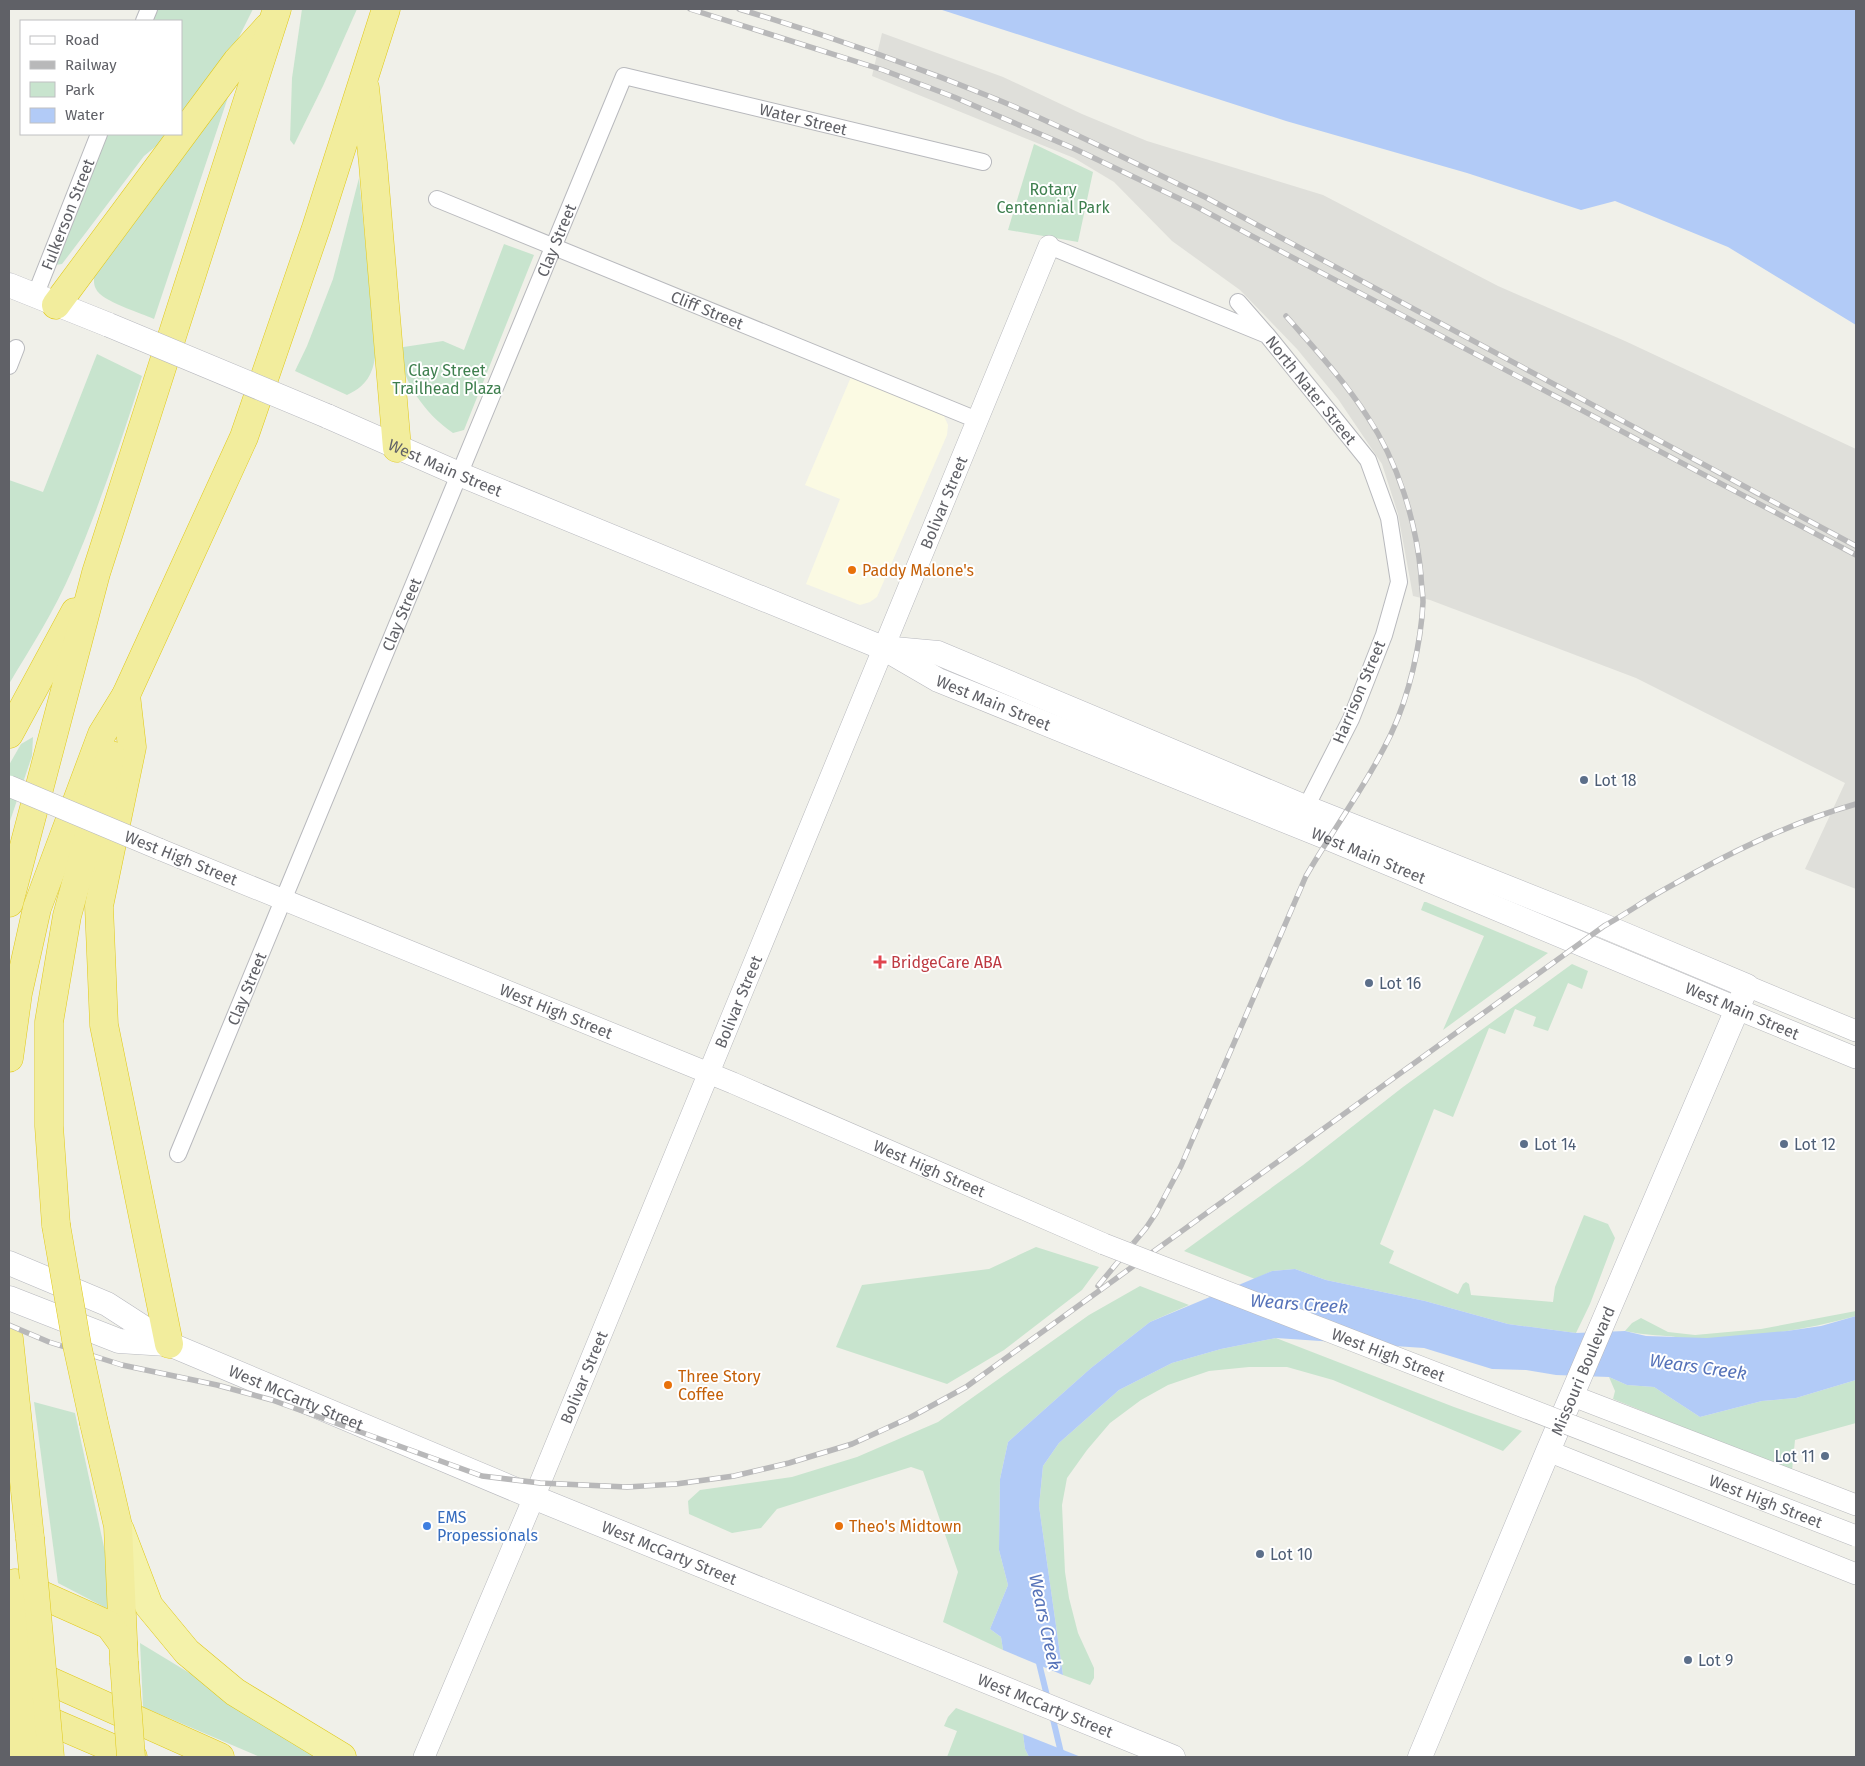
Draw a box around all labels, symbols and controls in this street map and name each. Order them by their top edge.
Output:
legend [20,20,182,135]
text: Road [65,31,100,49]
text: Railway [65,56,117,74]
text: Park [65,81,95,99]
street label: Water Street [758,99,849,139]
text: Water [65,106,104,124]
street label: Fulkerson Street [37,156,98,273]
park label: Rotary Centennial Park [996,180,1110,217]
street label: Clay Street [533,200,580,280]
street label: Cliff Street [668,286,746,333]
street label: North Nater Street [1262,332,1361,448]
park label: Clay Street Trailhead Plaza [392,361,502,398]
street label: West Main Street [385,435,505,500]
street label: Bolivar Street [916,453,971,552]
place label: Paddy Malone's [862,561,974,580]
marker: Paddy Malone's [846,564,858,576]
street label: Clay Street [378,575,425,654]
street label: Harrison Street [1329,637,1389,746]
street label: West Main Street [933,671,1054,734]
place label: Lot 18 [1594,771,1637,790]
marker: Lot 18 [1578,774,1590,786]
street label: West Main Street [1309,823,1429,887]
street label: West High Street [122,827,240,889]
street label: Clay Street [223,949,270,1028]
street label: Bolivar Street [711,952,766,1051]
place label: BridgeCare ABA [891,953,1003,972]
marker: BridgeCare ABA [873,955,887,969]
place label: Lot 16 [1379,974,1421,993]
marker: Lot 16 [1363,977,1375,989]
street label: West Main Street [1682,978,1802,1044]
street label: West High Street [497,979,616,1043]
place label: Lot 14 [1534,1135,1577,1154]
place label: Lot 12 [1794,1135,1836,1154]
street label: West High Street [871,1136,989,1201]
marker: Lot 14 [1518,1138,1530,1150]
marker: Lot 12 [1778,1138,1790,1150]
water label: Wears Creek [1249,1290,1349,1318]
street label: Missouri Boulevard [1547,1304,1619,1438]
street label: West High Street [1329,1324,1448,1385]
street label: Bolivar Street [556,1328,611,1426]
water label: Wears Creek [1648,1349,1748,1385]
street label: West McCarty Street [226,1361,367,1434]
place label: Three Story Coffee [678,1367,761,1404]
marker: Three Story Coffee [662,1379,674,1391]
place label: Lot 11 [1774,1447,1815,1466]
marker: Lot 11 [1819,1450,1831,1462]
street label: West High Street [1706,1470,1826,1532]
place label: EMS Propessionals [437,1508,538,1545]
street label: West McCarty Street [599,1516,740,1588]
place label: Theo's Midtown [849,1517,962,1536]
marker: EMS Propessionals [421,1520,433,1532]
marker: Theo's Midtown [833,1520,845,1532]
place label: Lot 10 [1270,1545,1313,1564]
marker: Lot 10 [1254,1548,1266,1560]
water label: Wears Creek [1024,1572,1066,1672]
place label: Lot 9 [1698,1651,1733,1670]
marker: Lot 9 [1682,1654,1694,1666]
street label: West McCarty Street [975,1669,1116,1741]

